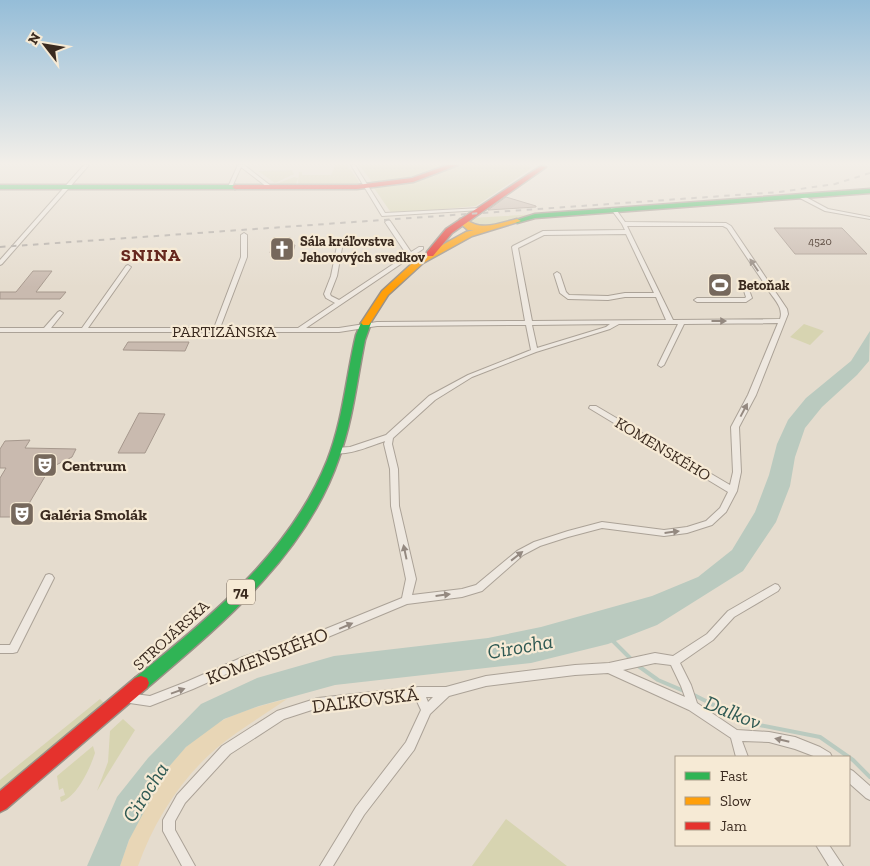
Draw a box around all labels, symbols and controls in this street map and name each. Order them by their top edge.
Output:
north arrow [20,20,70,70]
text: N [24,29,44,48]
place label: Sála kráľovstva Jehovových svedkov [300,233,426,266]
house number: 4520 [808,235,832,248]
church icon: Sála kráľovstva Jehovových svedkov [269,236,295,262]
district label: SNINA [121,244,181,266]
one-way arrow [749,258,759,272]
sports icon: Betoňak [707,272,733,298]
place label: Betoňak [738,277,790,294]
one-way arrow [711,317,727,325]
street label: PARTIZÁNSKA [172,322,277,341]
one-way arrow [740,402,748,417]
street label: KOMENSKÉHO [612,413,715,485]
theatre icon: Centrum [32,452,58,478]
place label: Centrum [62,456,126,475]
theatre icon: Galéria Smolák [9,501,35,527]
place label: Galéria Smolák [40,505,147,524]
one-way arrow [665,528,681,536]
one-way arrow [401,544,409,560]
one-way arrow [510,551,523,562]
road number: 74 [227,580,255,604]
one-way arrow [435,591,451,599]
street label: STROJÁRSKA [129,595,213,674]
one-way arrow [339,621,353,629]
street label: KOMENSKÉHO [203,622,331,690]
water label: Cirocha [485,628,555,664]
street label: DAĽKOVSKÁ [311,682,420,718]
one-way arrow [171,687,186,695]
water label: Dalkov [701,689,765,735]
one-way arrow [774,736,789,744]
legend [675,756,850,846]
water label: Cirocha [116,757,174,827]
text: Fast [720,767,748,785]
text: Slow [720,792,752,810]
text: Jam [720,817,747,835]

